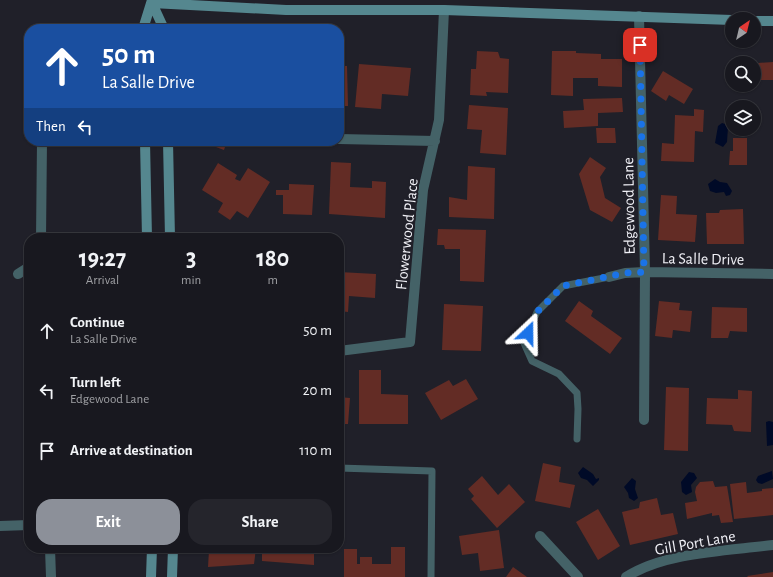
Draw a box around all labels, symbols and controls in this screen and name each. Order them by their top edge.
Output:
north arrow [725,12,761,48]
map controls [725,12,761,136]
pin [623,28,657,62]
icon: arrive [629,34,651,56]
icon: ahead [36,40,88,92]
text: 50 m [102,41,156,69]
button: search [725,56,761,92]
text: La Salle Drive [102,74,195,92]
button: layers [725,100,761,136]
icon: left [74,116,96,138]
text: Then [36,119,66,134]
street label: Edgewood Lane [620,157,638,255]
street label: Flowerwood Place [393,177,421,291]
text: 19:27 [79,247,126,271]
text: 3 [186,247,196,271]
text: 180 [256,247,289,271]
street label: La Salle Drive [662,250,744,268]
text: Arrival [86,274,119,287]
text: min [181,274,201,287]
text: m [267,274,278,287]
position arrow [507,312,549,354]
text: Continue [70,315,125,330]
icon: ahead [36,320,58,342]
text: 50 m [303,323,332,338]
text: La Salle Drive [70,333,137,346]
text: Turn left [70,375,121,390]
icon: left [36,380,58,402]
text: 20 m [303,383,332,398]
text: Edgewood Lane [70,393,149,406]
icon: arrive [36,440,58,462]
text: Arrive at destination [70,443,193,458]
text: 110 m [299,443,332,458]
button: Exit [36,499,180,545]
button: Share [188,499,332,545]
street label: Gill Port Lane [654,528,737,558]

